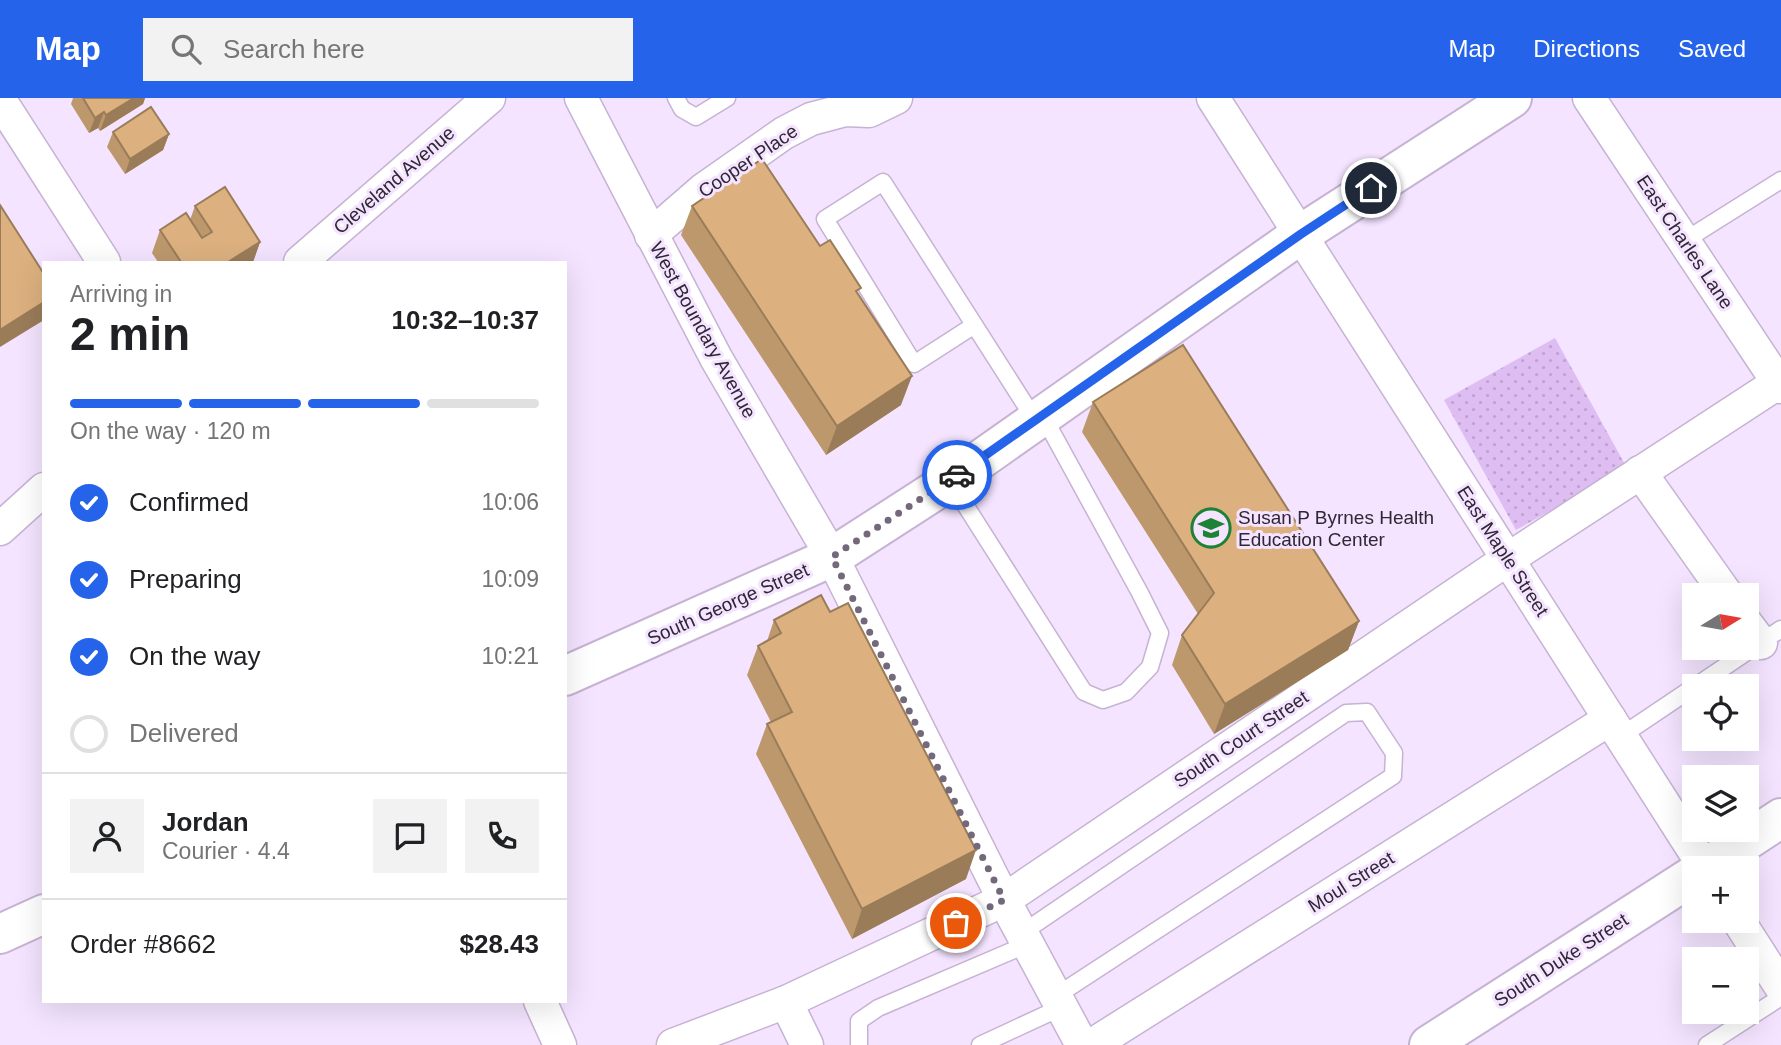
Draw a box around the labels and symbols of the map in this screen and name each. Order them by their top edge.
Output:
street label: Cooper Place [694,120,802,202]
street label: Cleveland Avenue [329,122,459,238]
pin [1341,158,1401,218]
street label: East Charles Lane [1633,171,1737,313]
street label: West Boundary Avenue [646,238,760,422]
courier [922,440,992,510]
street label: East Maple Street [1453,482,1553,621]
school or university icon: Susan P Byrnes Health Education Center [1190,507,1232,549]
place label: Susan P Byrnes Health Education Center [1238,507,1434,550]
street label: South George Street [644,559,813,649]
north arrow [1682,583,1759,660]
street label: South Court Street [1170,686,1313,792]
street label: Moul Street [1304,847,1398,917]
pin [926,893,986,953]
street label: South Duke Street [1490,909,1632,1011]

